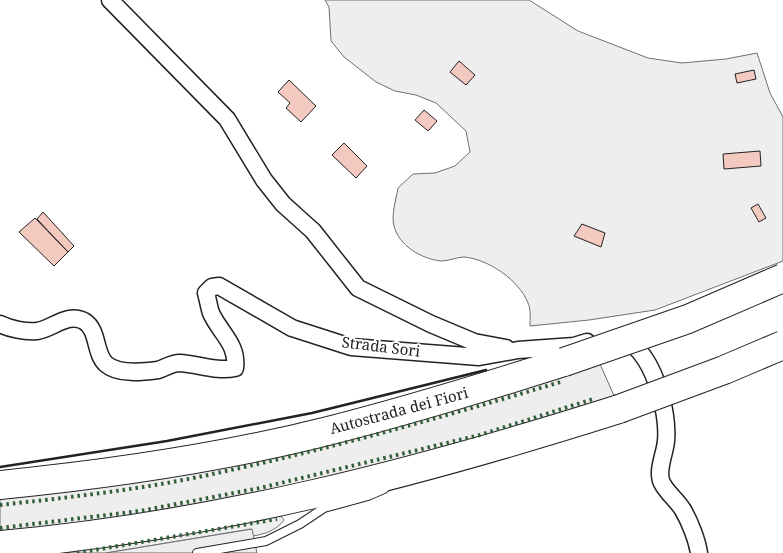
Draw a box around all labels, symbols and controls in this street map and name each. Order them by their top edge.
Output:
street label: Strada Sori [341,331,422,361]
street label: Autostrada dei Fiori [327,382,470,438]

